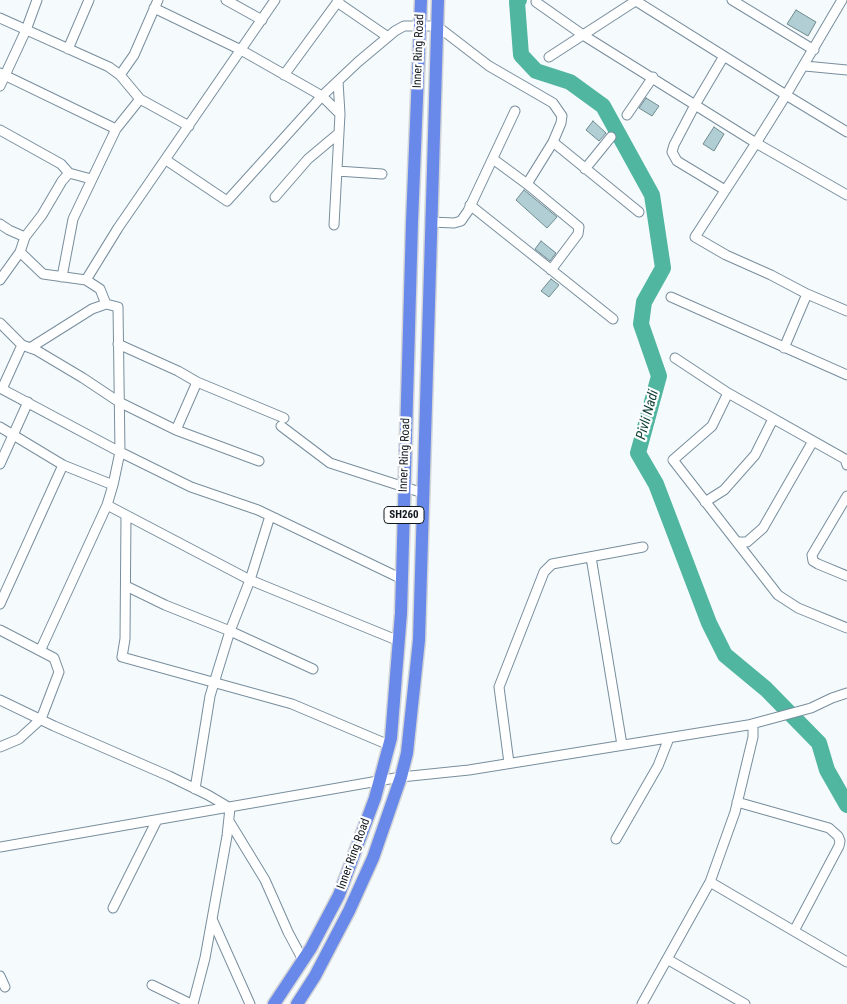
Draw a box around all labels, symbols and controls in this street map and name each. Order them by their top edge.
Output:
street label: Inner Ring Road [411,14,427,88]
water label: Pivli Nadi [633,388,663,442]
street label: Inner Ring Road [397,418,413,492]
road number: SH260 [384,506,424,524]
street label: Inner Ring Road [335,817,373,891]

